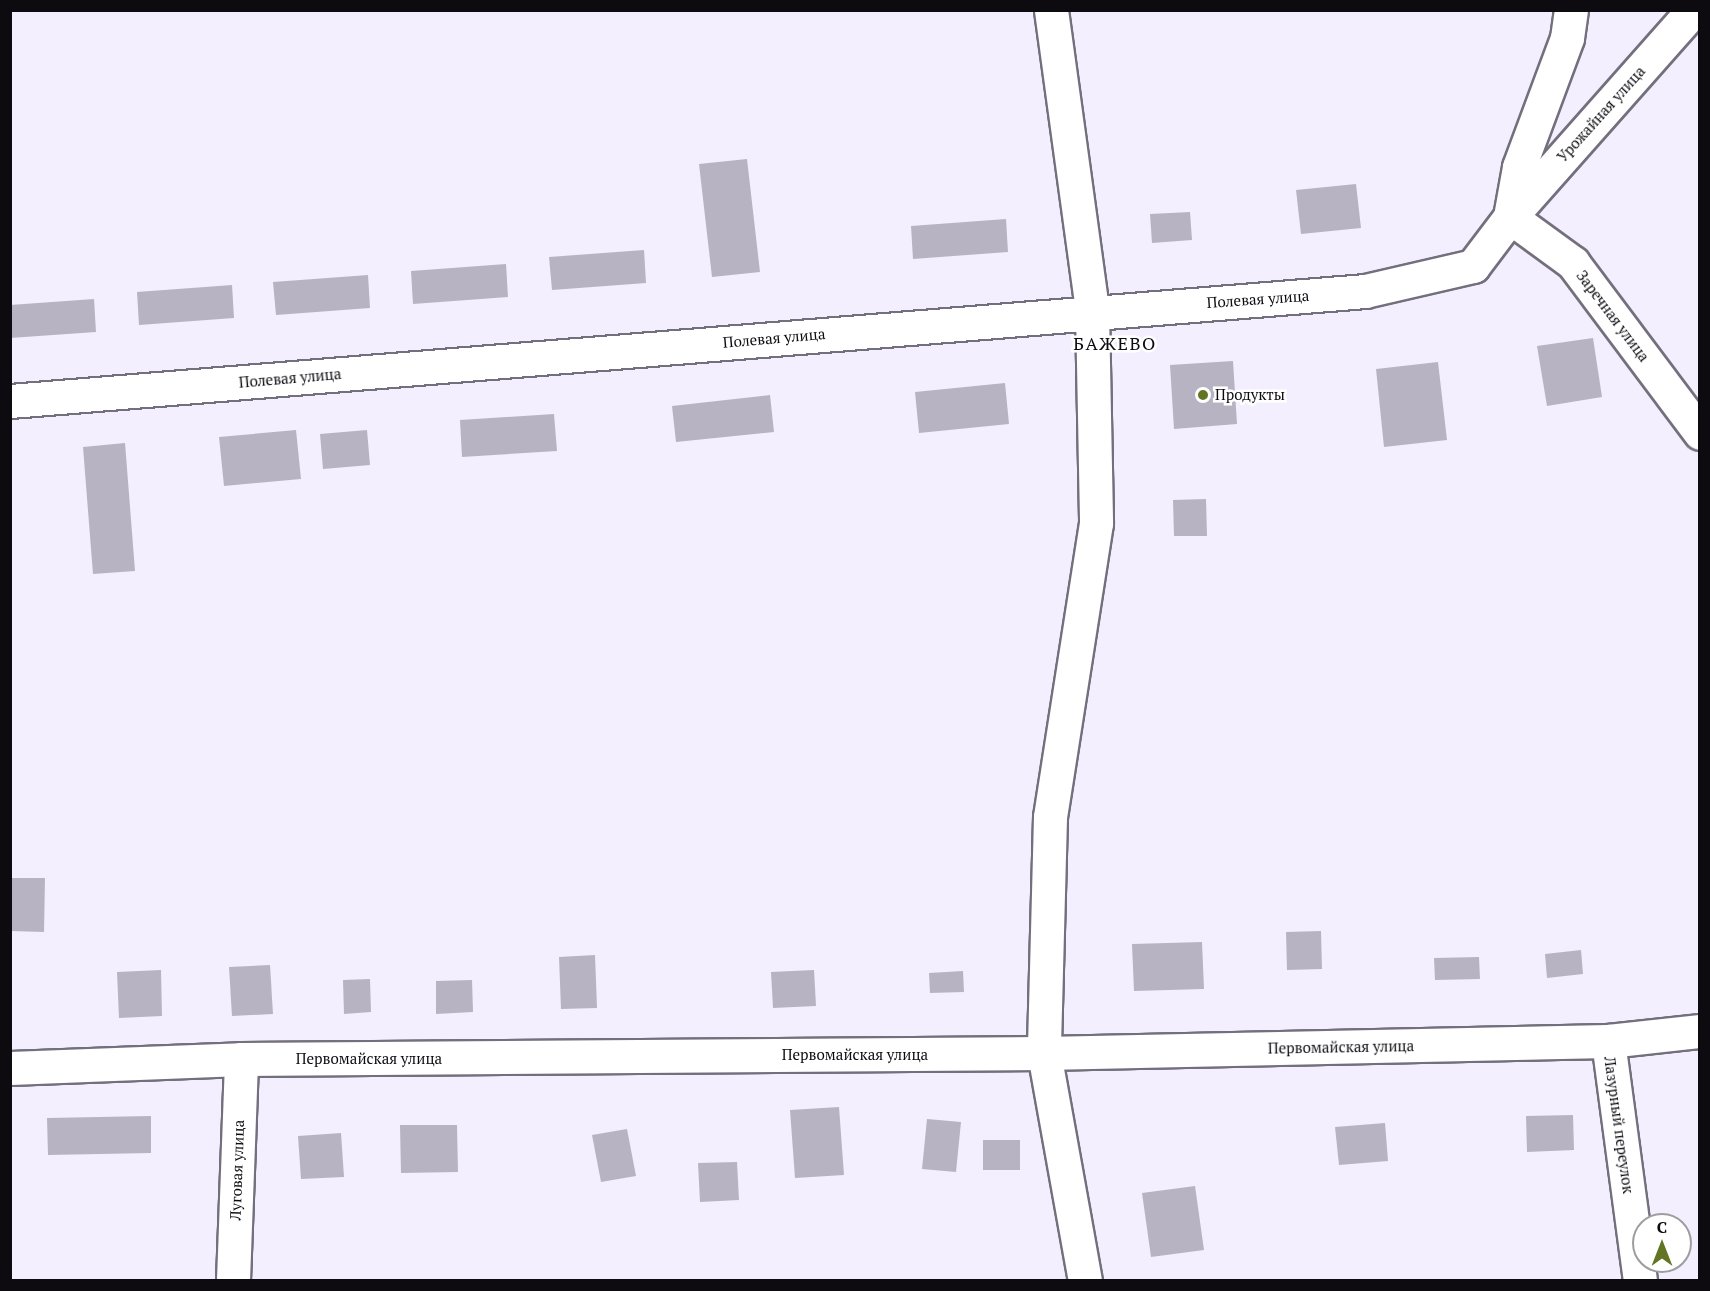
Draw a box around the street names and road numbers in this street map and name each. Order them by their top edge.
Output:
street label: Урожайная улица [1553,62,1649,166]
street label: Заречная улица [1573,267,1653,365]
street label: Полевая улица [1206,286,1310,312]
street label: Полевая улица [722,325,826,351]
street label: Полевая улица [238,365,342,391]
street label: Первомайская улица [1268,1037,1414,1057]
street label: Первомайская улица [782,1046,928,1064]
street label: Первомайская улица [296,1050,442,1068]
street label: Лазурный переулок [1600,1055,1638,1195]
street label: Луговая улица [226,1119,248,1221]

